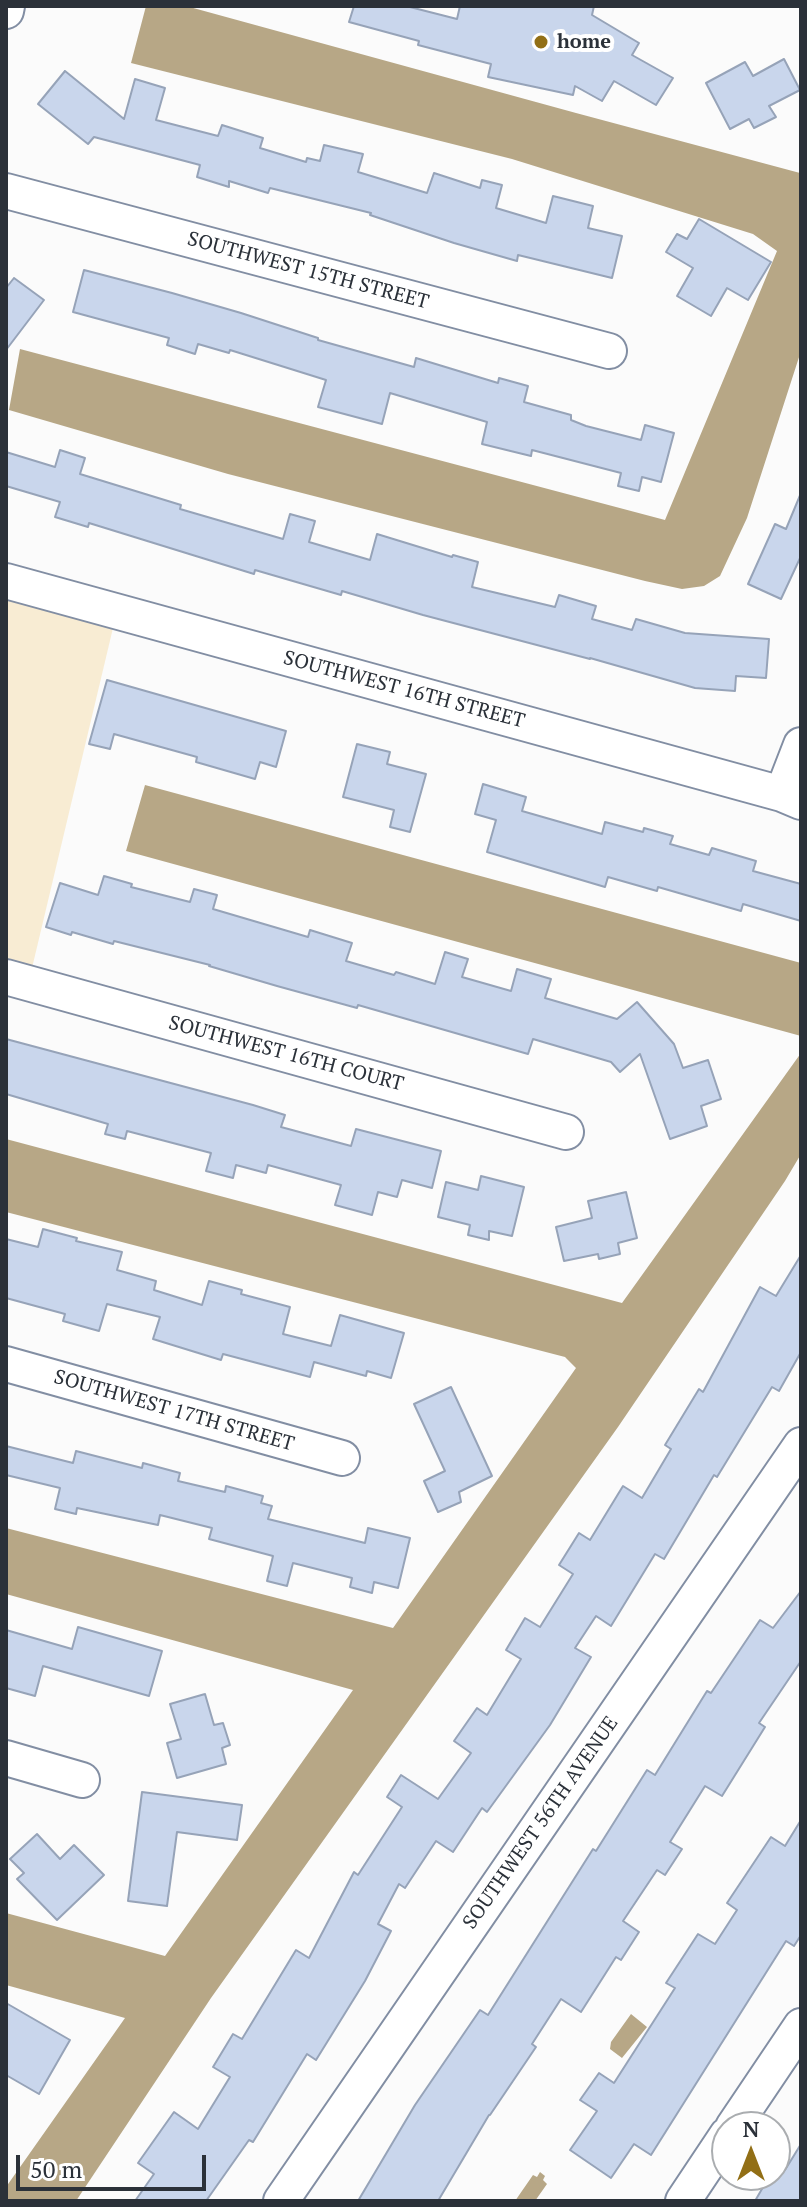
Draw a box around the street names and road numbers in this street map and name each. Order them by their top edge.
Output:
street label: SOUTHWEST 15TH STREET [185,227,431,315]
street label: SOUTHWEST 16TH STREET [281,646,527,734]
street label: SOUTHWEST 16TH COURT [166,1011,406,1097]
street label: SOUTHWEST 17TH STREET [51,1365,297,1457]
street label: SOUTHWEST 56TH AVENUE [458,1712,624,1934]

